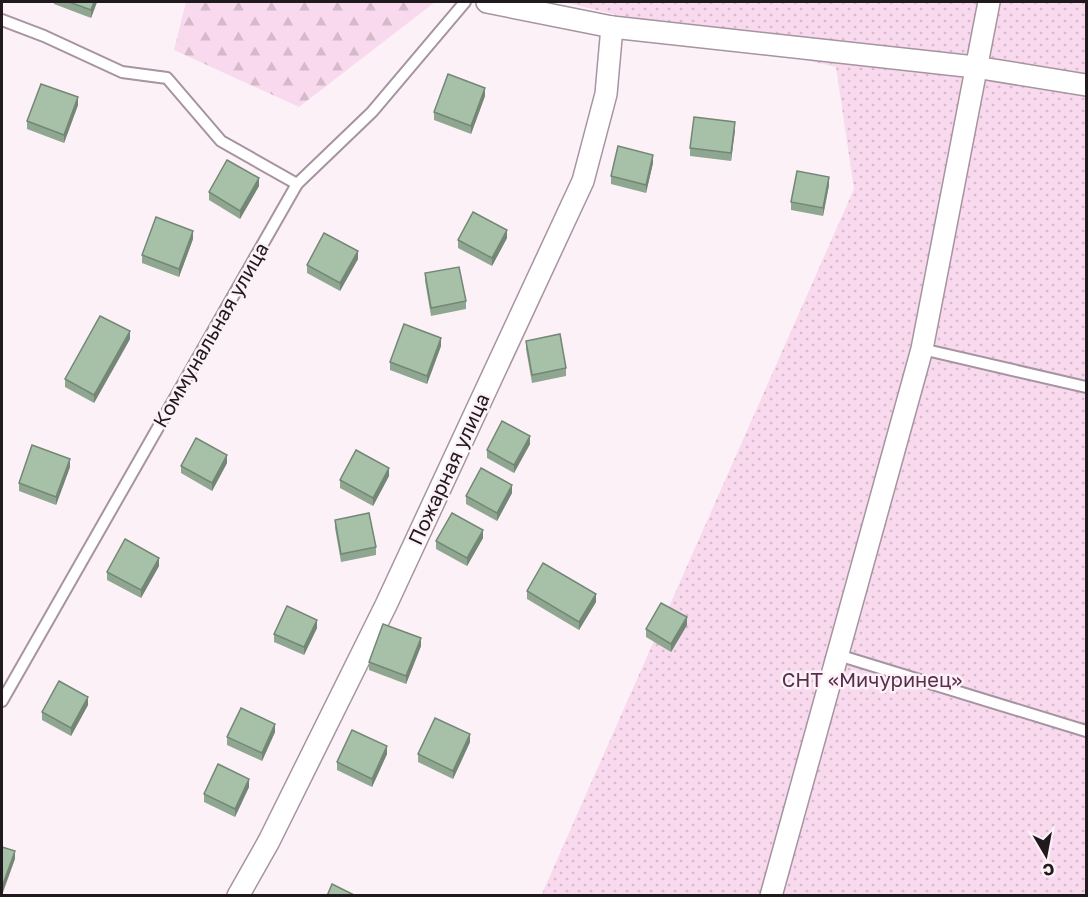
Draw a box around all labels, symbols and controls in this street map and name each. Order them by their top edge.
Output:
street label: Коммунальная улица [147,238,273,431]
street label: Пожарная улица [402,389,494,548]
park label: СНТ «Мичуринец» [782,667,962,691]
north arrow [1016,825,1076,885]
text: С [1041,859,1056,881]

